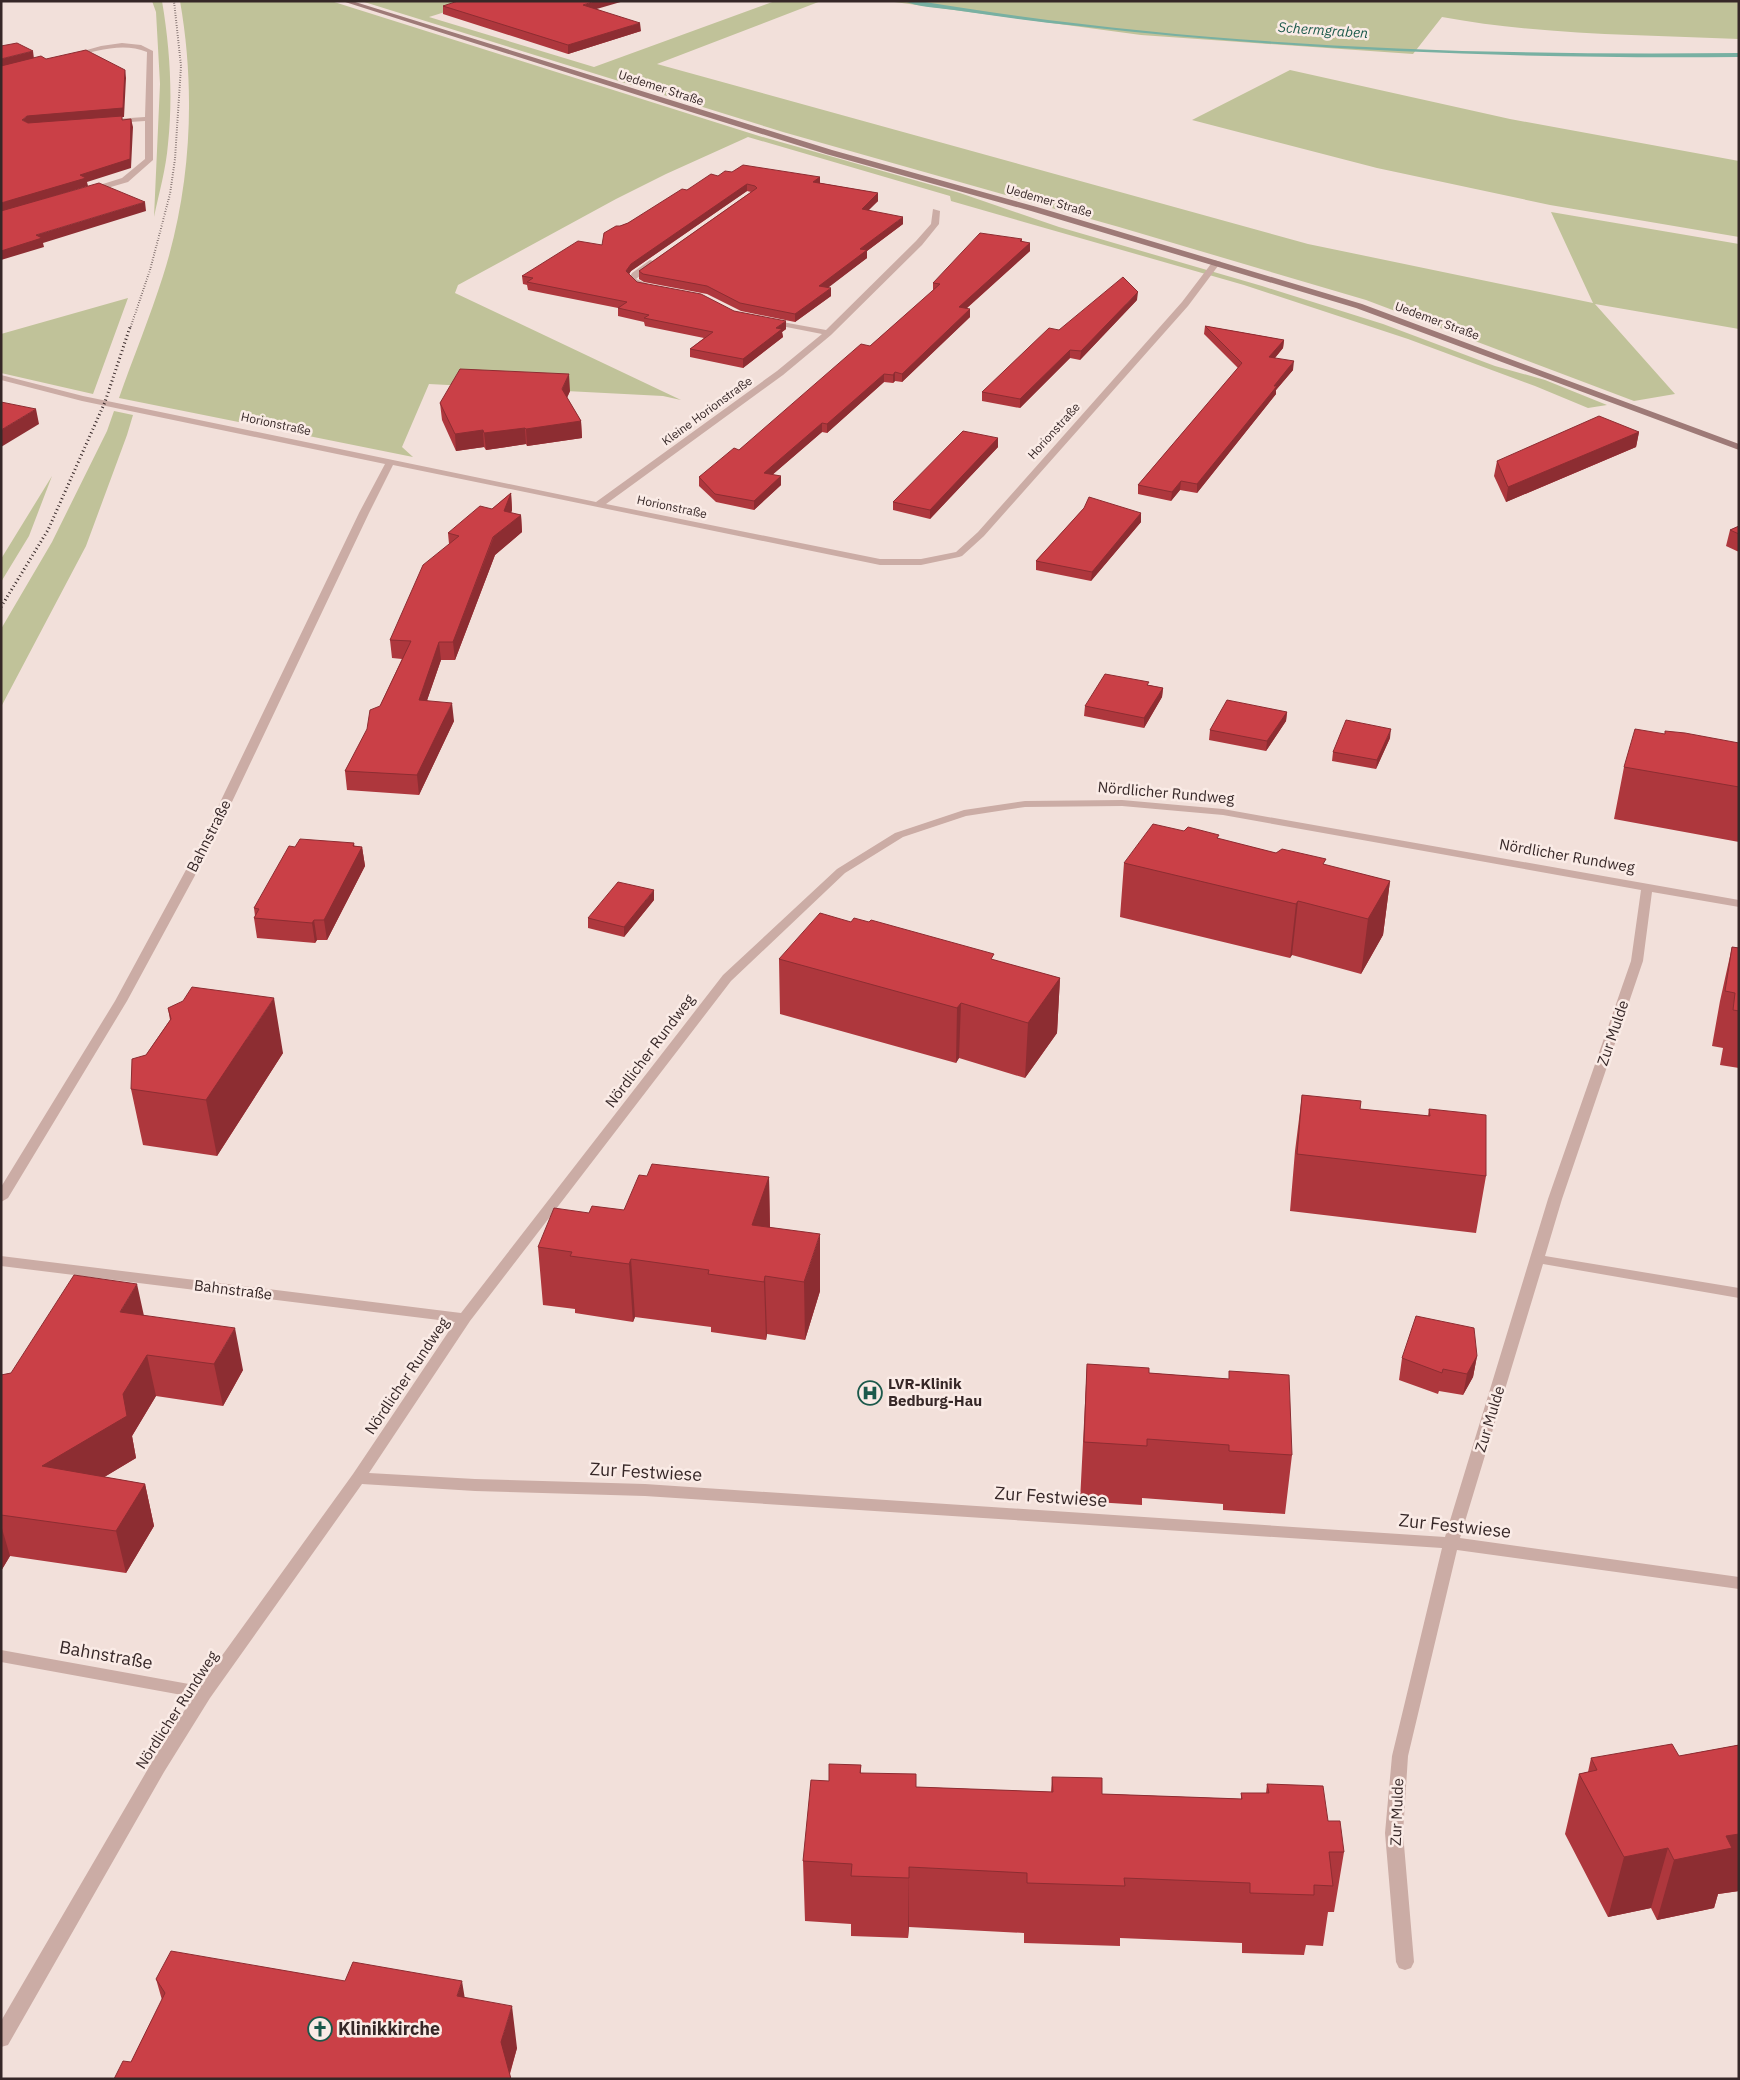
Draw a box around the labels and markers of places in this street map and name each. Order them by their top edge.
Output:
place label: LVR-Klinik Bedburg-Hau [888,1374,982,1410]
hospital icon: LVR-Klinik Bedburg-Hau [857,1380,883,1406]
church icon: Klinikkirche [307,2016,333,2042]
place label: Klinikkirche [338,2017,440,2040]

